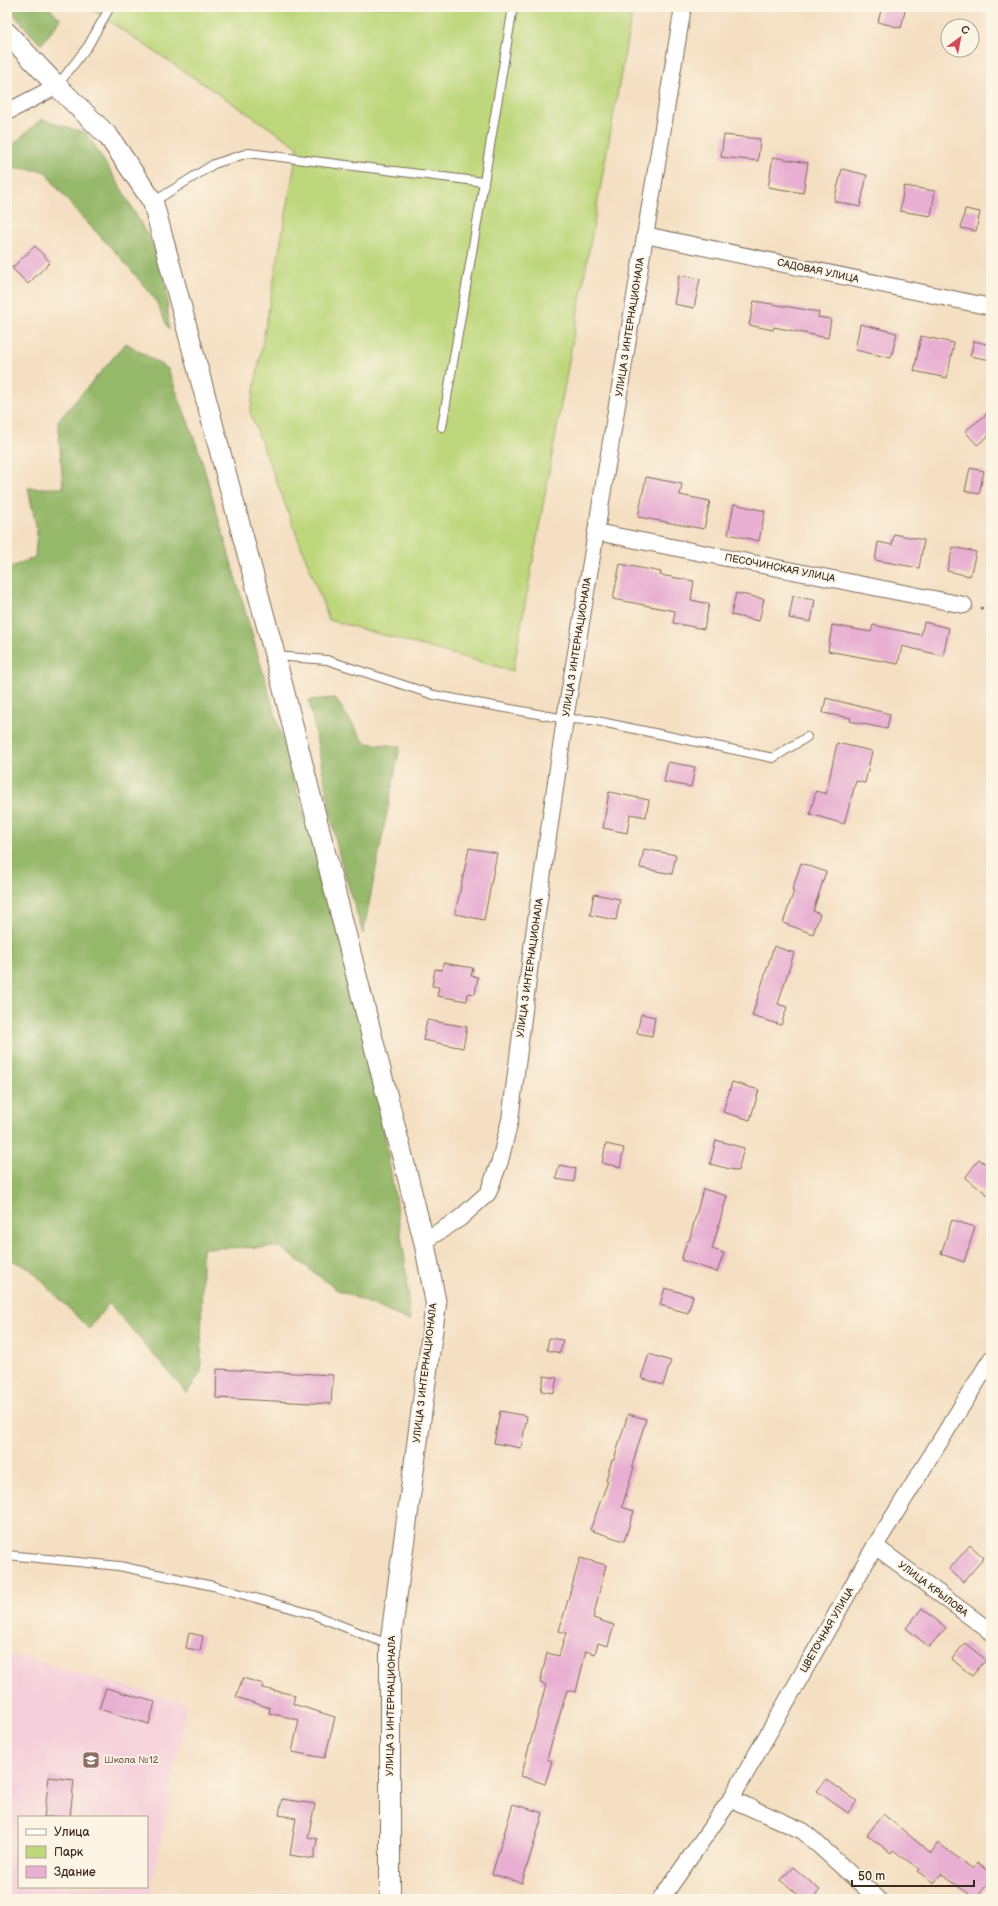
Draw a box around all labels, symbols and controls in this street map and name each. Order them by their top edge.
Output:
north arrow [940,18,980,58]
text: С [958,22,972,38]
street label: УЛИЦА 3 ИНТЕРНАЦИОНАЛА [613,256,647,397]
street label: САДОВАЯ УЛИЦА [776,256,861,286]
street label: ПЕСОЧИНСКАЯ УЛИЦА [724,551,837,585]
street label: УЛИЦА 3 ИНТЕРНАЦИОНАЛА [560,576,594,717]
street label: УЛИЦА 3 ИНТЕРНАЦИОНАЛА [514,897,546,1038]
street label: УЛИЦА 3 ИНТЕРНАЦИОНАЛА [410,1302,440,1444]
street label: УЛИЦА КРЫЛОВА [896,1559,971,1620]
street label: ЦВЕТОЧНАЯ УЛИЦА [798,1584,857,1675]
street label: УЛИЦА 3 ИНТЕРНАЦИОНАЛА [384,1635,398,1776]
school or university icon: Школа №12 [81,1750,101,1770]
place label: Школа №12 [104,1754,159,1766]
legend [18,1816,148,1888]
text: Улица [54,1825,90,1840]
text: Парк [54,1845,84,1860]
scale bar [852,1862,974,1888]
text: Здание [54,1865,96,1880]
text: 50 m [858,1869,885,1884]

